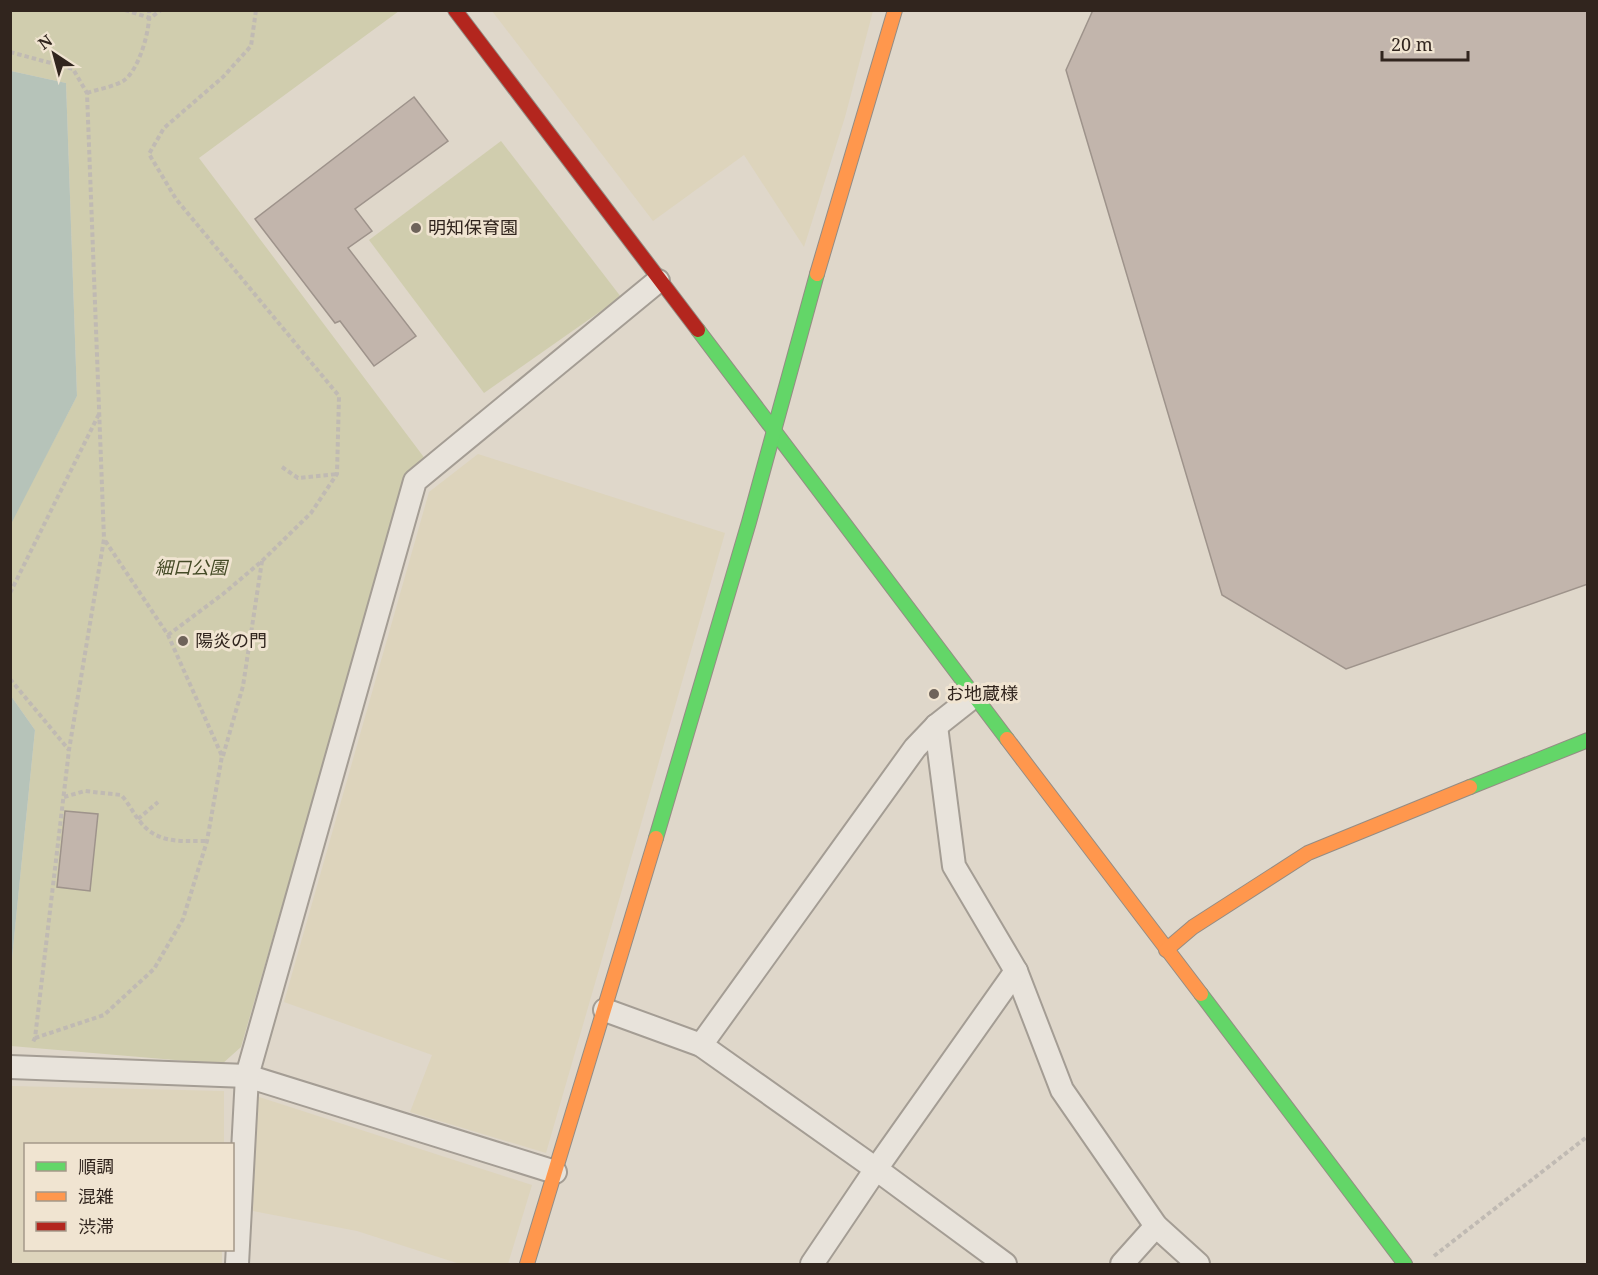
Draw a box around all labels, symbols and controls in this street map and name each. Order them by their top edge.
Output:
north arrow [24,24,84,84]
scale bar [1382,24,1468,62]
text: N [34,29,57,54]
text: 20 m [1391,32,1433,56]
place label: 明知保育園 [428,215,518,239]
marker: 明知保育園 [409,221,423,235]
park label: 細口公園 [155,555,230,579]
place label: 陽炎の門 [195,628,267,652]
marker: 陽炎の門 [176,634,190,648]
place label: お地蔵様 [946,681,1018,705]
marker: お地蔵様 [927,687,941,701]
legend [24,1143,234,1251]
text: 順調 [78,1154,114,1178]
text: 混雑 [78,1184,114,1208]
text: 渋滞 [78,1214,114,1238]

